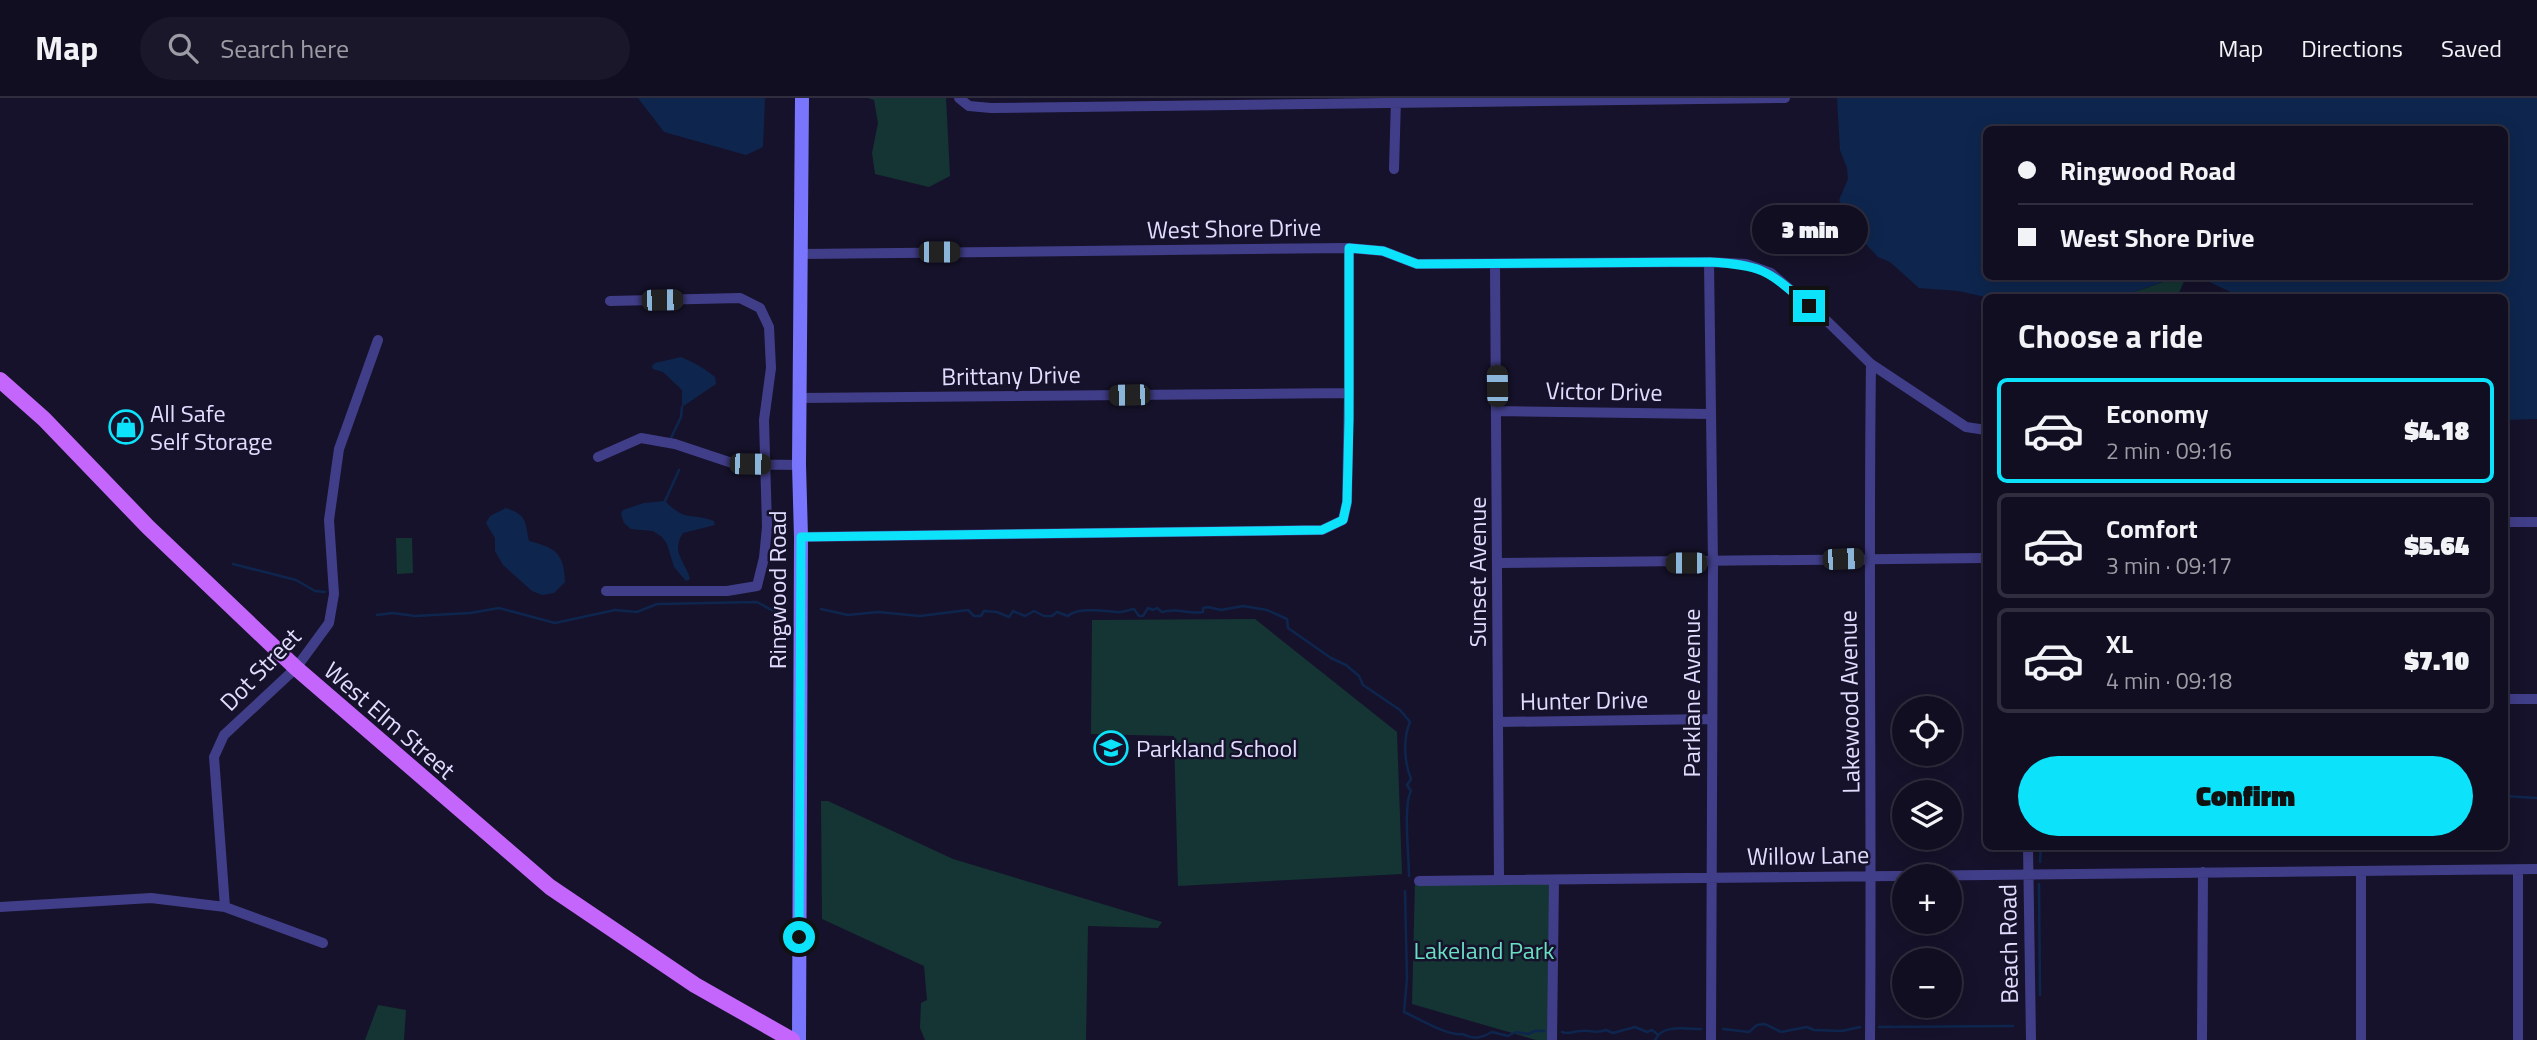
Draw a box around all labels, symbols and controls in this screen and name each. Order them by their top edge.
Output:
search box [140,17,630,80]
text: Map [35,23,98,73]
icon: search [164,29,202,67]
text: Search here [220,29,349,68]
text: Map [2218,30,2263,66]
text: Directions [2301,30,2403,66]
text: Saved [2441,30,2502,66]
text: Ringwood Road [2060,151,2236,190]
callout: 3 min [1751,204,1867,254]
street label: West Shore Drive [1147,208,1321,248]
text: 3 min [1781,212,1839,247]
text: West Shore Drive [2060,218,2254,257]
car [919,242,961,263]
car [641,289,684,311]
route end [1793,290,1825,322]
text: Choose a ride [2018,312,2203,360]
street label: Brittany Drive [941,356,1081,394]
car [1487,365,1508,407]
street label: Victor Drive [1545,372,1663,410]
car [1108,384,1151,406]
text: Economy [2106,394,2208,433]
place label: All Safe Self Storage [150,395,273,459]
icon: car [2022,399,2085,462]
shop icon: All Safe Self Storage [107,408,145,446]
text: $4.18 [2404,411,2469,450]
text: 2 min · 09:16 [2106,433,2232,468]
car [729,453,772,475]
street label: Sunset Avenue [1459,497,1495,647]
text: Comfort [2106,509,2198,548]
street label: Ringwood Road [759,511,795,669]
icon: car [2022,514,2085,577]
text: $5.64 [2404,526,2469,565]
car [1822,548,1865,570]
text: 3 min · 09:17 [2106,548,2232,583]
car [1666,553,1708,574]
street label: Parklane Avenue [1673,609,1709,777]
street label: Lakewood Avenue [1829,610,1869,794]
street label: Dot Street [211,619,309,719]
text: XL [2106,624,2133,663]
icon: car [2022,629,2085,692]
text: $7.10 [2404,641,2469,680]
street label: West Elm Street [316,653,464,788]
text: 4 min · 09:18 [2106,663,2232,698]
street label: Hunter Drive [1520,681,1648,719]
map controls [1892,696,1962,1018]
button: locate [1892,696,1962,766]
school or university icon: Parkland School [1092,729,1130,767]
place label: Parkland School [1136,730,1298,766]
button: Confirm [2018,756,2473,836]
button: layers [1892,780,1962,850]
street label: Willow Lane [1747,836,1869,874]
button: + [1892,864,1962,934]
street label: Beach Road [1989,884,2027,1004]
route start [783,921,815,953]
park label: Lakeland Park [1413,932,1555,968]
button: − [1892,948,1962,1018]

